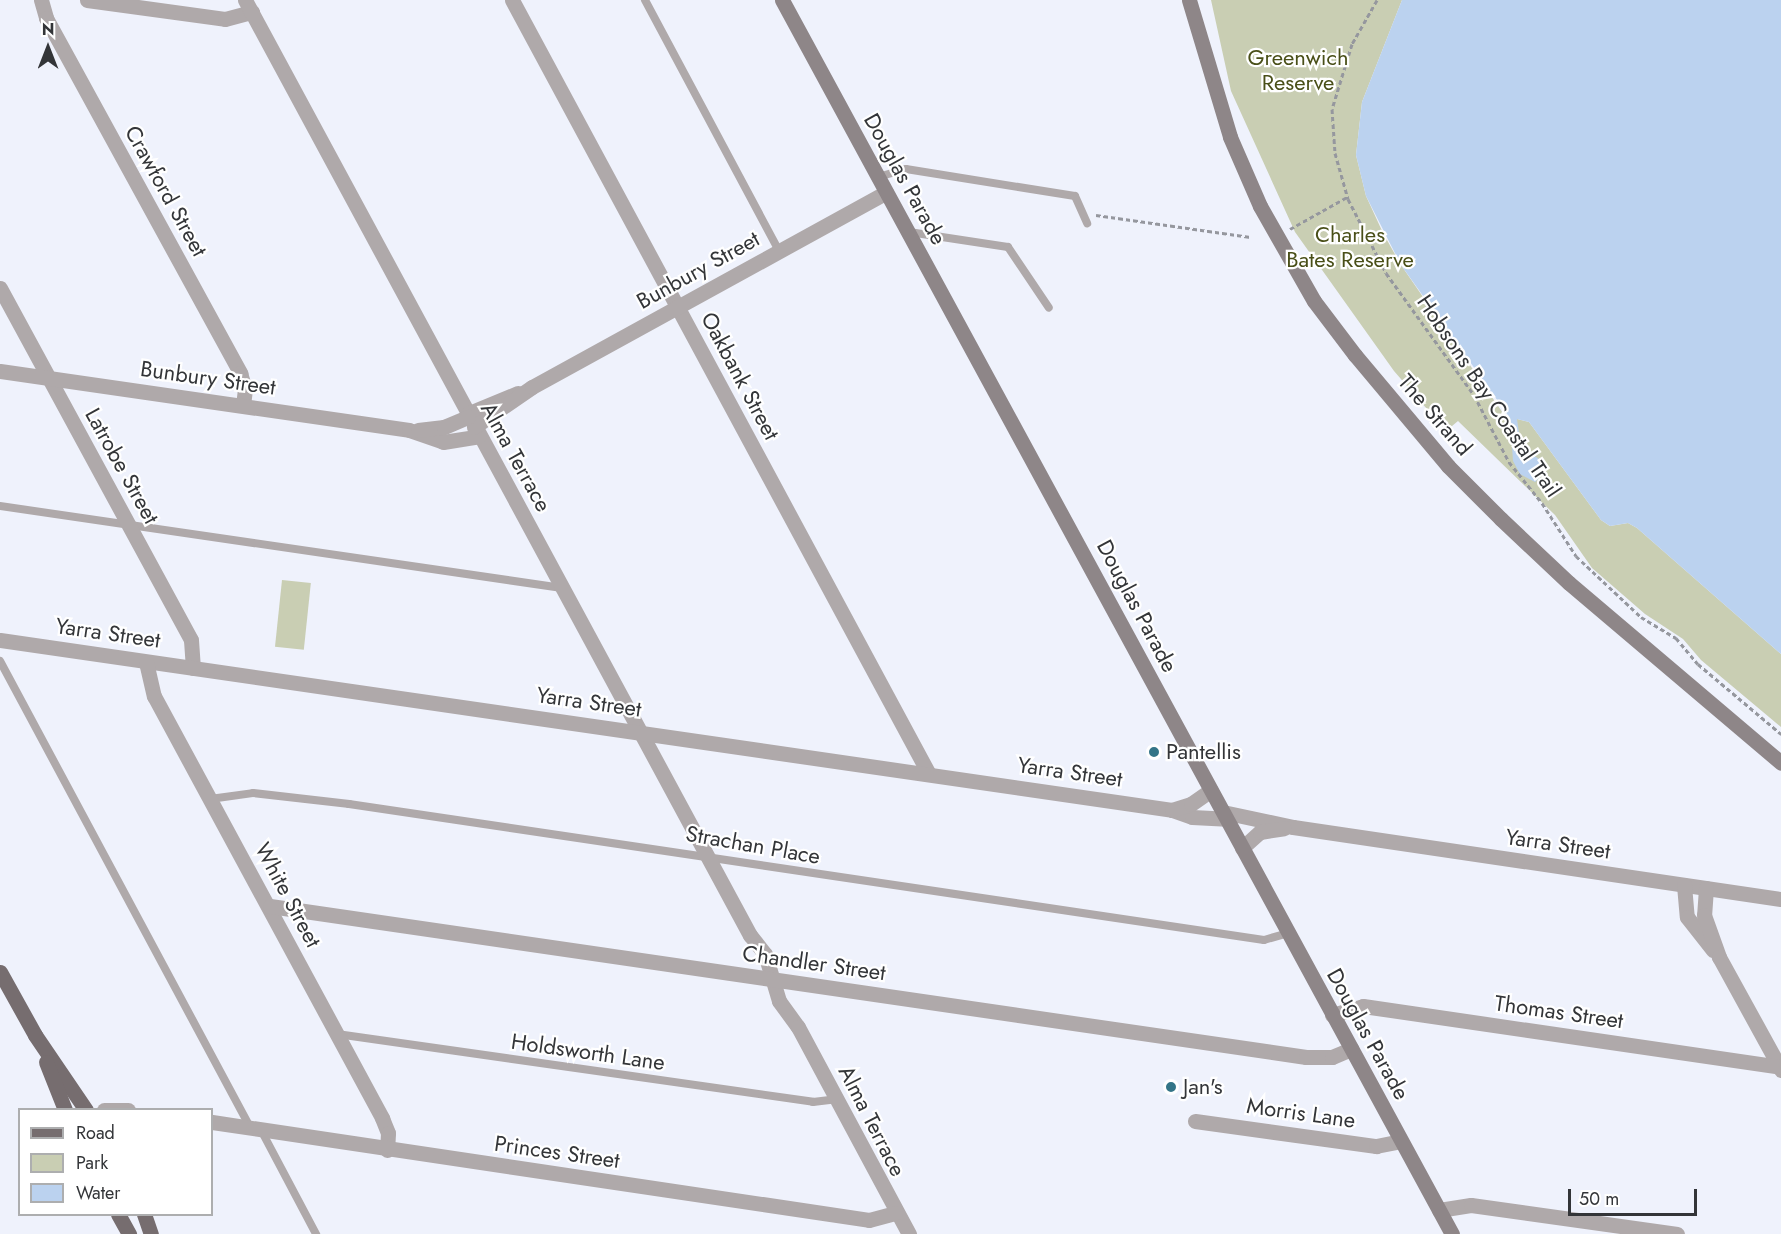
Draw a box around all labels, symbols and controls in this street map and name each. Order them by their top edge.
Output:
north arrow [18,18,78,78]
text: N [42,18,54,41]
park label: Greenwich Reserve [1247,44,1349,96]
street label: Douglas Parade [858,109,952,249]
street label: Crawford Street [119,121,213,261]
park label: Charles Bates Reserve [1286,221,1414,272]
street label: Bunbury Street [632,225,764,315]
street label: Hobsons Bay Coastal Trail [1411,290,1567,502]
street label: Oakbank Street [695,308,785,444]
street label: Bunbury Street [139,355,277,401]
street label: The Strand [1392,369,1478,461]
street label: Alma Terrace [475,398,557,516]
street label: Latrobe Street [79,404,165,528]
street label: Douglas Parade [1091,535,1183,677]
street label: Yarra Street [54,613,162,653]
street label: Yarra Street [535,682,643,722]
place label: Pantellis [1166,739,1241,765]
marker: Pantellis [1147,745,1161,759]
street label: Yarra Street [1016,752,1124,792]
street label: Strachan Place [684,820,822,870]
street label: Yarra Street [1504,824,1612,864]
street label: White Street [249,838,327,952]
street label: Chandler Street [741,940,887,986]
street label: Douglas Parade [1321,964,1415,1104]
street label: Thomas Street [1493,990,1625,1034]
street label: Holdsworth Lane [509,1028,667,1076]
street label: Alma Terrace [833,1061,911,1181]
place label: Jan's [1183,1074,1223,1100]
marker: Jan's [1164,1080,1178,1094]
street label: Morris Lane [1245,1092,1357,1134]
legend [18,1108,213,1216]
text: Road [76,1120,115,1146]
street label: Princes Street [493,1130,621,1174]
text: Park [76,1150,108,1176]
scale bar [1571,1177,1700,1215]
text: Water [76,1180,120,1206]
text: 50 m [1579,1186,1619,1212]

